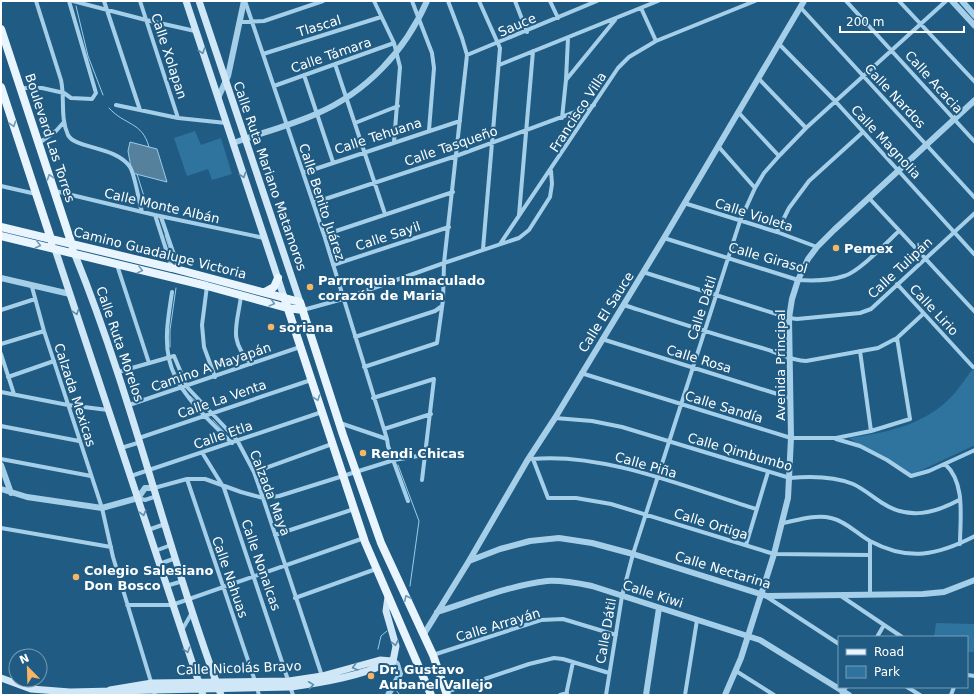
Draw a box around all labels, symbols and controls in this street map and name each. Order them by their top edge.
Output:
scale bar [840,8,964,34]
street label: Sauce [496,10,538,40]
street label: Calle Xolapan [148,11,190,101]
street label: Tlascal [294,12,343,40]
text: 200 m [846,15,884,29]
street label: Calle Támara [289,34,373,76]
one-way arrow [198,48,206,55]
street label: Calle Acacia [902,48,966,116]
street label: Calle Nardos [861,61,929,131]
street label: Francisco Villa [547,69,609,155]
street label: Boulevard Las Torres [22,72,78,205]
street label: Calle Ruta Mariano Matamoros [230,79,310,273]
street label: Calle Magnolia [848,102,924,182]
street label: Calle Tehuana [333,115,423,157]
one-way arrow [9,120,17,127]
street label: Calle Tasqueño [402,123,500,169]
street label: Calle Benito Juárez [296,142,348,263]
one-way arrow [239,171,247,178]
one-way arrow [47,174,55,181]
street label: Calle Monte Albán [103,185,221,227]
street label: Calle Violeta [713,195,795,235]
street label: Calle Sayil [354,218,422,254]
street label: Camino Guadalupe Victoria [72,224,248,282]
street label: Calle Tulipán [865,234,935,302]
one-way arrow [35,240,41,248]
street label: Calle Girasol [727,240,809,276]
place label: Pemex [844,241,894,256]
marker: Pemex [831,243,841,253]
one-way arrow [137,266,143,274]
street label: Calle El Sauce [575,269,637,355]
place label: Parrroquia Inmaculado corazón de Maria [318,273,485,303]
street label: Calle Dátil [685,274,719,342]
street label: Calle Lirio [907,281,961,339]
marker: Parrroquia Inmaculado corazón de Maria [305,282,315,292]
street label: Calle Ruta Morelos [93,284,147,404]
one-way arrow [269,299,275,307]
one-way arrow [71,309,80,316]
street label: Avenida Principal [773,309,788,421]
place label: soriana [279,320,333,335]
marker: soriana [266,322,276,332]
street label: Camino A Mayapán [149,339,273,395]
street label: Calzada Mexicas [51,341,99,449]
street label: Calle Rosa [665,342,733,376]
street label: Calle La Venta [176,377,268,421]
street label: Calle Sandía [683,388,765,426]
one-way arrow [312,394,321,401]
street label: Calle Etla [192,418,254,452]
street label: Calle Qimbumbo [686,430,794,474]
place label: Rendi Chicas [371,446,465,461]
street label: Calzada Maya [247,448,293,538]
marker: Rendi Chicas [358,448,368,458]
street label: Calle Piña [613,449,679,481]
street label: Calle Ortiga [672,506,750,542]
one-way arrow [138,510,147,517]
street label: Calle Nonalcas [238,517,284,613]
street label: Calle Nahuas [209,534,251,620]
street label: Calle Nectarina [673,548,773,592]
place label: Colegio Salesiano Don Bosco [84,563,214,593]
marker: Colegio Salesiano Don Bosco [71,572,81,582]
street label: Calle Kiwi [621,577,685,611]
one-way arrow [404,595,412,603]
street label: Calle Dátil [593,597,619,665]
street label: Calle Arrayán [454,605,542,645]
legend [838,636,968,688]
one-way arrow [390,640,398,646]
text: Road [874,645,904,659]
one-way arrow [183,647,191,654]
north arrow [8,648,48,688]
text: N [18,651,31,667]
street label: Calle Nicolás Bravo [176,658,302,678]
one-way arrow [352,662,359,671]
place label: Dr. Gustavo Aubanel Vallejo [379,662,493,692]
text: Park [874,665,900,679]
marker: Dr. Gustavo Aubanel Vallejo [366,671,376,681]
one-way arrow [308,681,314,689]

